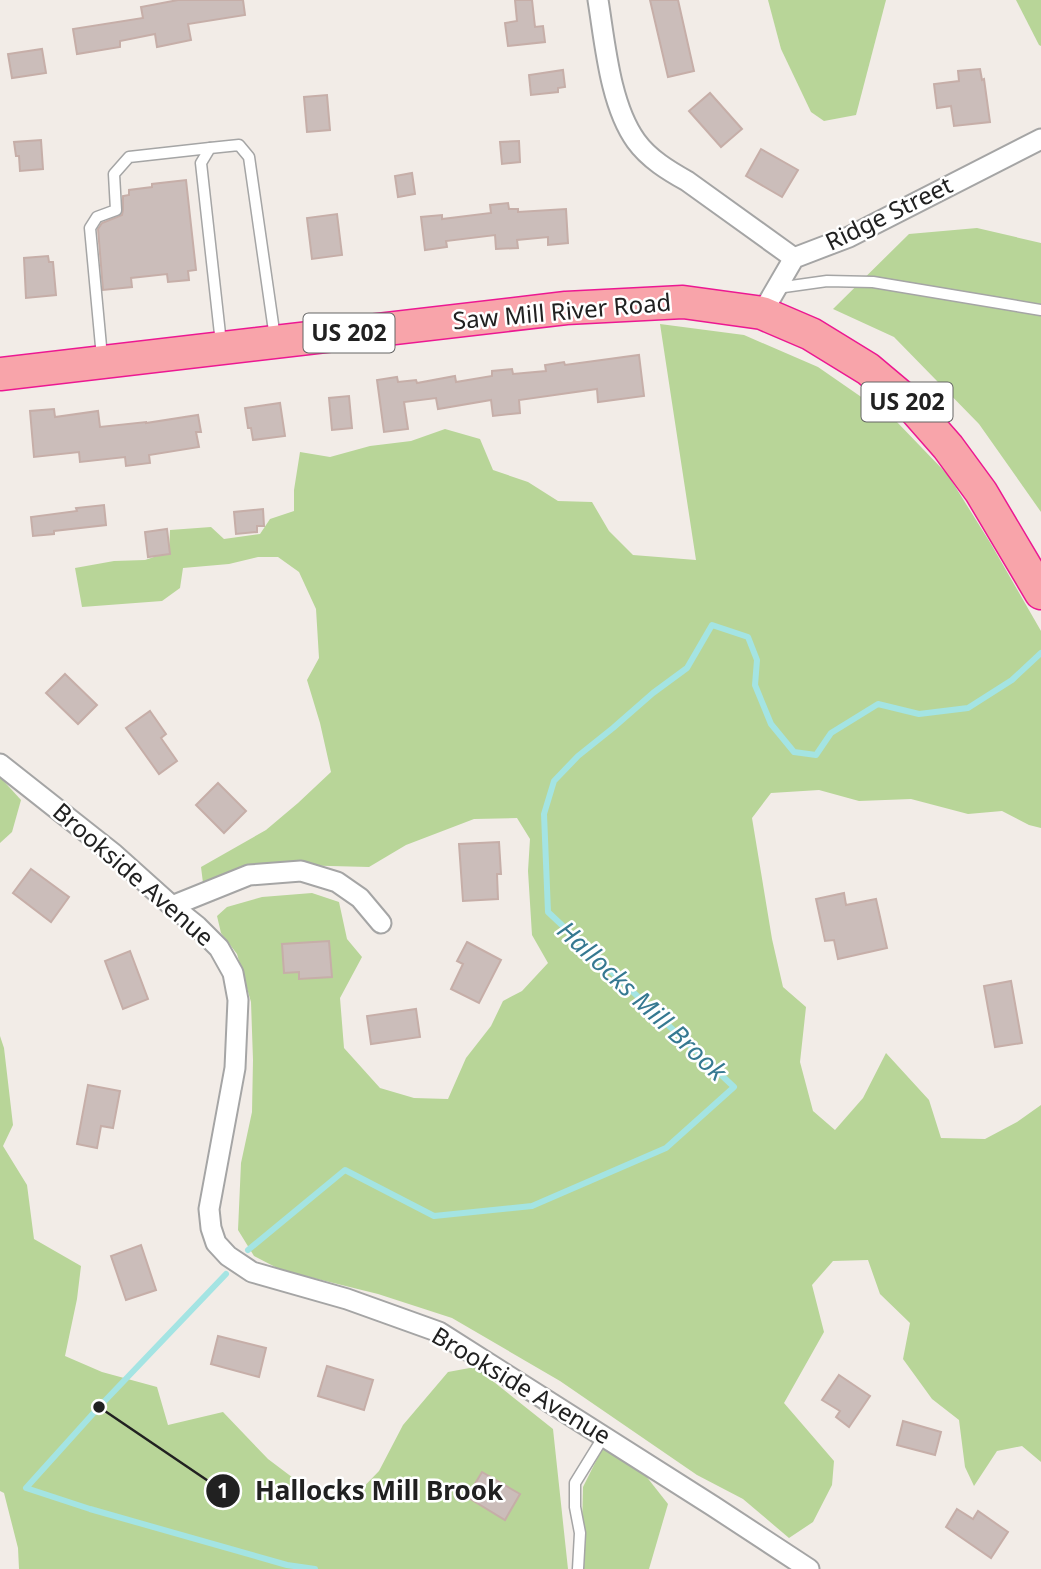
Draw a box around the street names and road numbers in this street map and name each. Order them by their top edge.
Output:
street label: Ridge Street [819,168,958,258]
street label: Saw Mill River Road [451,285,672,336]
road number: US 202 [304,314,394,352]
road number: US 202 [862,382,953,422]
street label: Brookside Avenue [46,795,222,953]
street label: Brookside Avenue [426,1318,617,1451]

